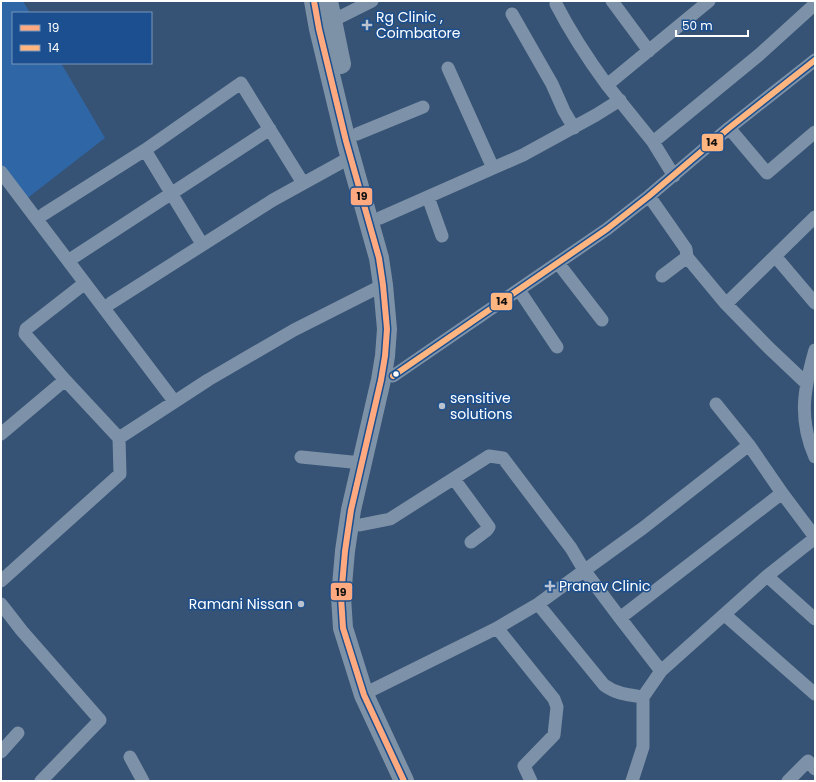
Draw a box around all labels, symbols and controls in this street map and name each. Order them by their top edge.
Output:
place label: Rg Clinic , Coimbatore [376,7,461,43]
legend [12,12,152,64]
scale bar [676,12,748,38]
text: 50 m [682,17,713,34]
text: 19 [48,19,59,36]
marker: Rg Clinic , Coimbatore [361,19,373,31]
text: 14 [48,39,60,56]
line badge: 14 [701,133,724,152]
text: 14 [706,134,718,150]
line badge: 19 [350,187,373,206]
text: 19 [357,188,368,204]
line badge: 14 [490,292,513,311]
text: 14 [496,293,508,309]
unlabelled marker [391,369,401,379]
place label: sensitive solutions [450,388,512,424]
marker: sensitive solutions [437,401,447,411]
place label: Pranav Clinic [559,576,650,596]
marker: Pranav Clinic [544,580,556,592]
line badge: 19 [330,582,353,601]
text: 19 [336,584,347,600]
place label: Ramani Nissan [189,594,293,614]
marker: Ramani Nissan [296,599,306,609]

